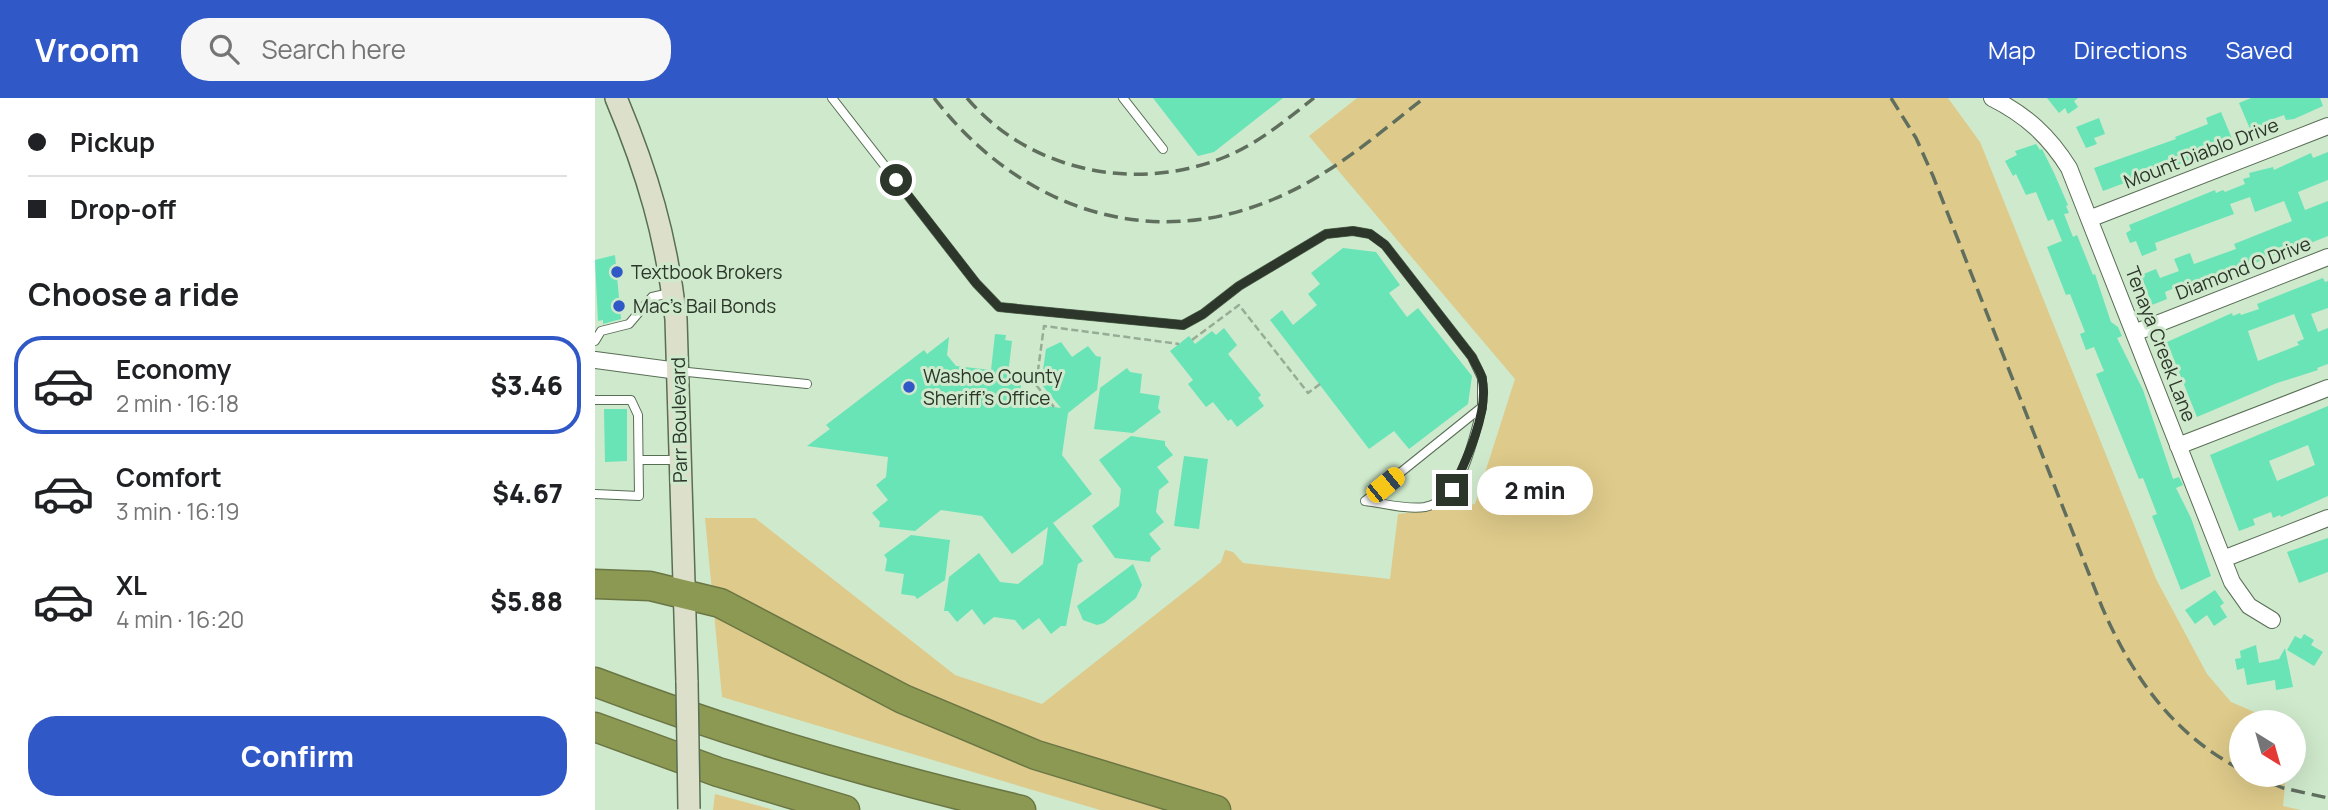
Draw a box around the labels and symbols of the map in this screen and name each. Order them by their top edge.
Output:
street label: Mount Diablo Drive [2120,111,2282,195]
route start [880,164,912,196]
street label: Diamond O Drive [2171,230,2315,306]
place label: Textbook Brokers [631,259,782,285]
street label: Tenaya Creek Lane [2119,263,2203,425]
marker: Textbook Brokers [609,264,625,280]
place label: Mac's Bail Bonds [633,293,776,319]
marker: Mac's Bail Bonds [611,298,627,314]
street label: Parr Boulevard [665,357,693,483]
place label: Washoe County Sheriff's Office [923,363,1063,411]
marker: Washoe County Sheriff's Office [901,379,917,395]
car [1363,464,1408,506]
callout: 2 min [1477,466,1592,514]
route end [1436,474,1468,506]
north arrow [2229,710,2307,788]

